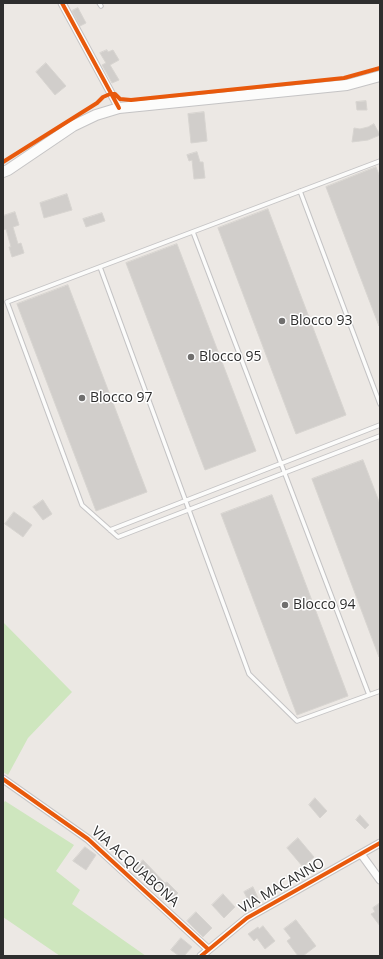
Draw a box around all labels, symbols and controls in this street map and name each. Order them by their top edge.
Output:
place label: Blocco 93 [290,313,352,329]
marker: Blocco 93 [277,316,287,326]
place label: Blocco 95 [199,349,261,365]
marker: Blocco 95 [186,352,196,362]
place label: Blocco 97 [90,390,152,406]
marker: Blocco 97 [77,393,87,403]
place label: Blocco 94 [293,597,355,613]
marker: Blocco 94 [280,600,290,610]
street label: VIA ACQUABONA [88,823,182,911]
street label: VIA MACANNO [236,855,328,917]

